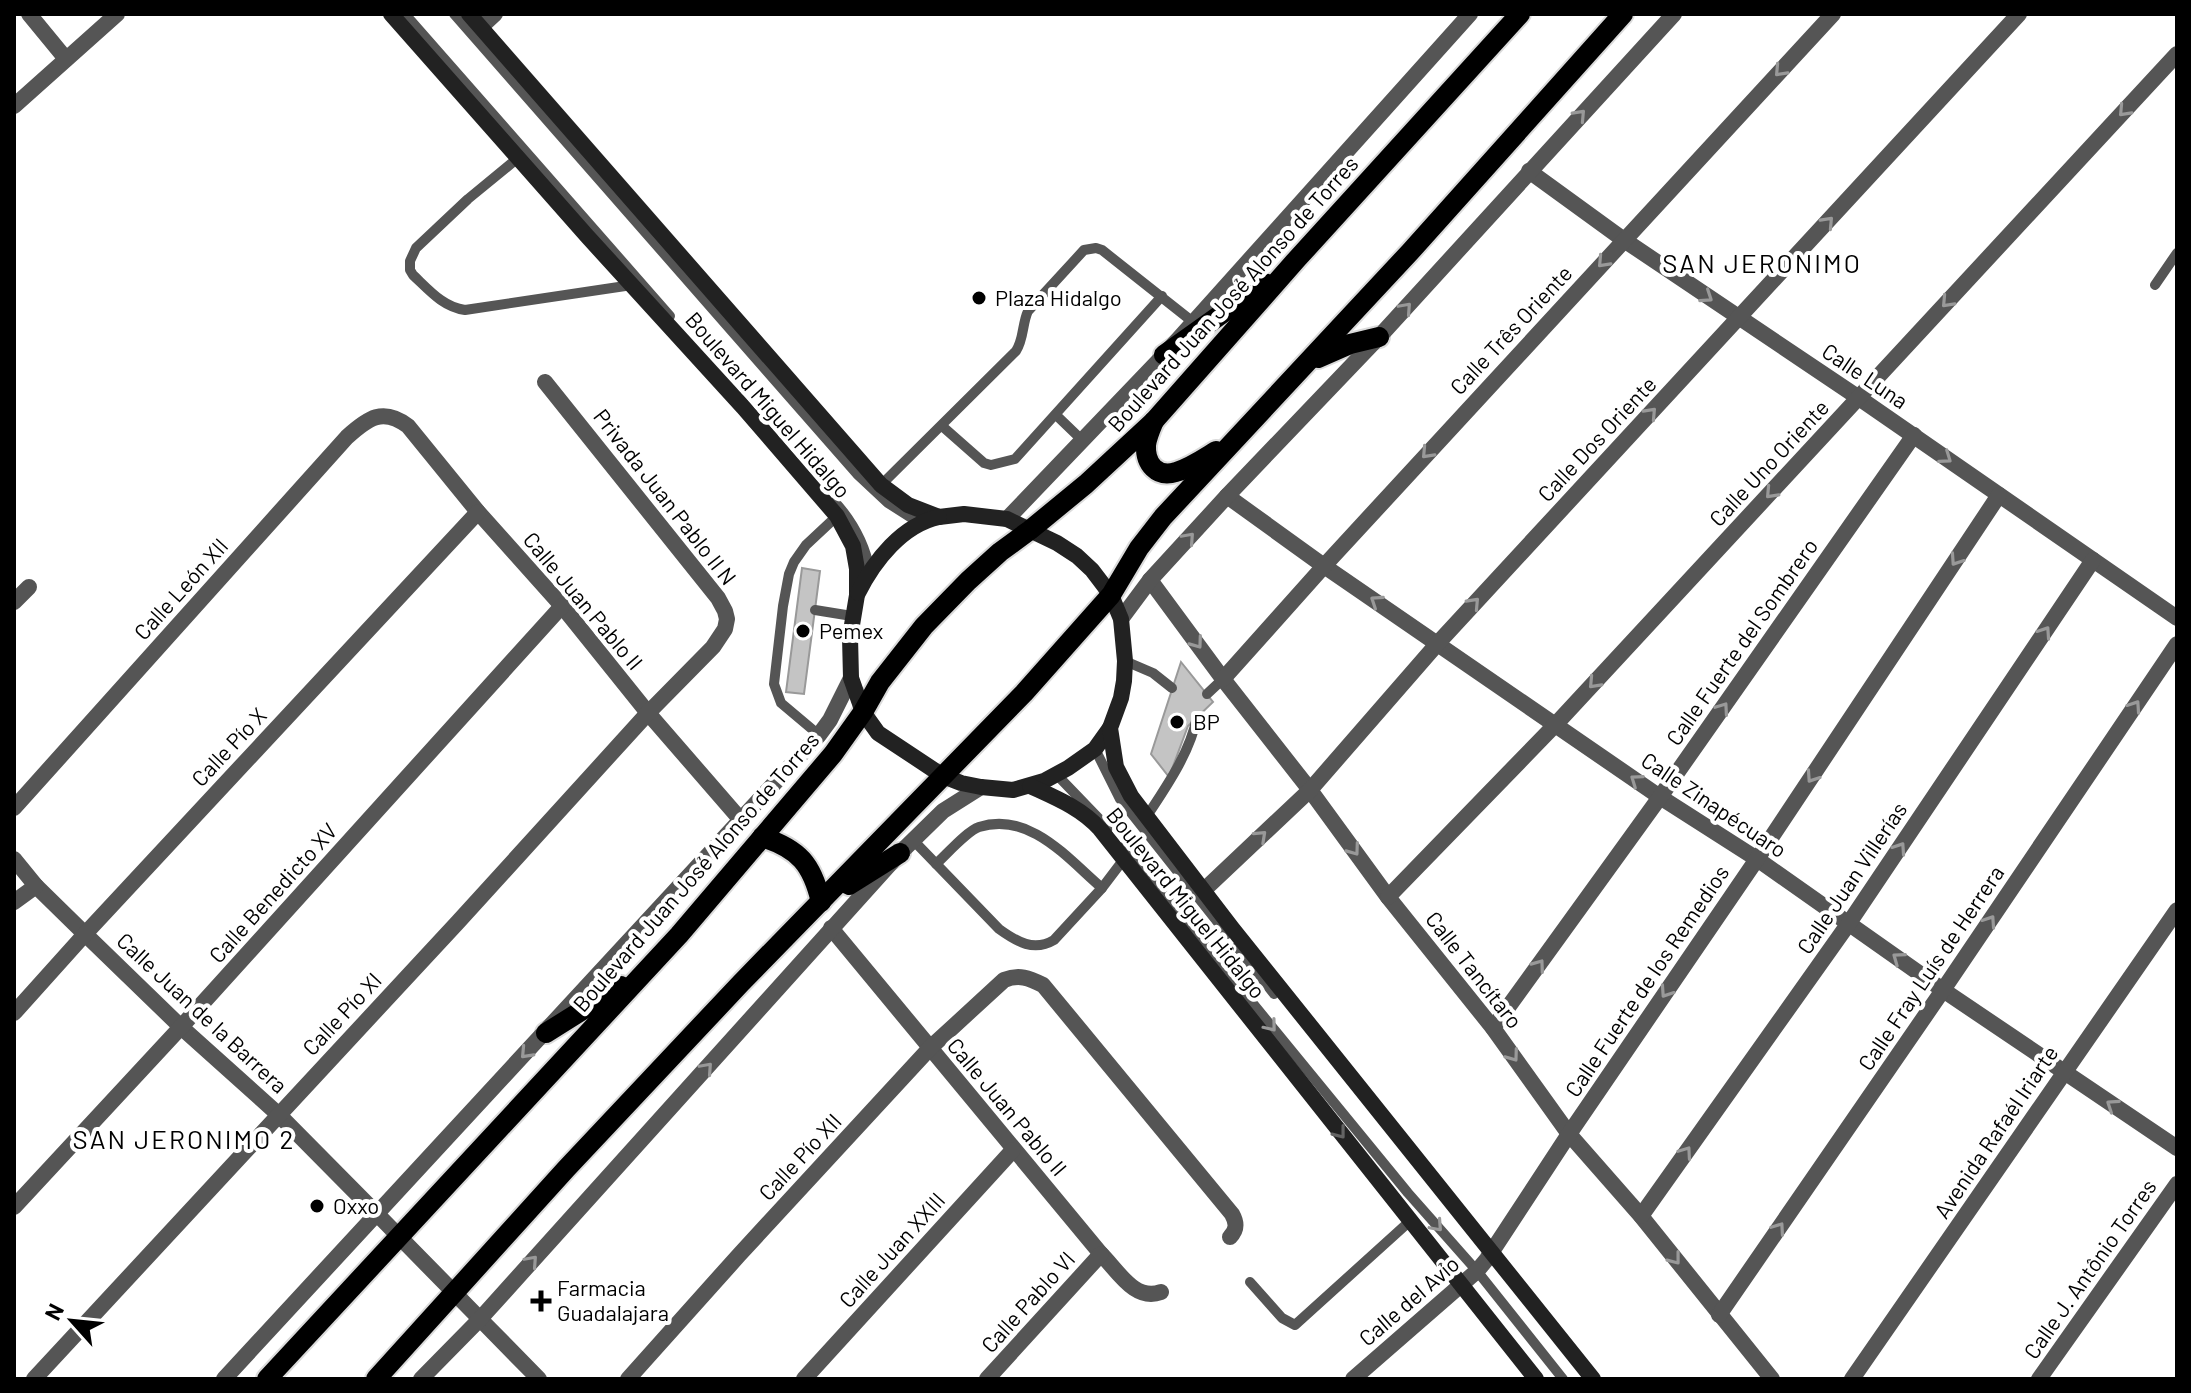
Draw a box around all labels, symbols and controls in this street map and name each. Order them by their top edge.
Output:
one-way arrow [1775,62,1790,76]
one-way arrow [2118,102,2133,116]
one-way arrow [1571,110,1585,125]
street label: Boulevard Juan José Alonso de Torres [1102,150,1363,436]
one-way arrow [1818,216,1832,231]
district label: SAN JERONIMO [1662,247,1862,278]
one-way arrow [1598,253,1613,267]
street label: Calle Três Oriente [1444,259,1577,399]
place label: Plaza Hidalgo [995,284,1122,310]
one-way arrow [1699,287,1713,302]
marker: Plaza Hidalgo [970,289,988,307]
one-way arrow [1942,293,1957,307]
one-way arrow [1396,302,1410,317]
street label: Boulevard Miguel Hidalgo [681,306,857,503]
street label: Calle Luna [1818,337,1913,413]
street label: Calle Dos Oriente [1532,370,1661,506]
street label: Calle Uno Oriente [1703,394,1833,531]
street label: Privada Juan Pablo II N [589,403,743,590]
one-way arrow [1642,407,1656,422]
one-way arrow [1423,444,1437,459]
one-way arrow [1937,448,1951,462]
one-way arrow [1765,484,1780,498]
street label: Calle Juan Pablo II [519,526,649,674]
street label: Calle León XII [128,532,233,644]
one-way arrow [1180,533,1195,547]
street label: Calle Fuerte del Sombrero [1660,533,1822,750]
one-way arrow [1951,551,1966,566]
one-way arrow [1370,596,1385,611]
one-way arrow [1465,598,1479,613]
place label: Pemex [819,617,883,643]
marker: Pemex [794,622,812,640]
one-way arrow [2035,626,2050,641]
one-way arrow [1187,634,1201,649]
one-way arrow [1588,674,1603,688]
one-way arrow [2126,700,2141,714]
street label: Calle Pío X [185,702,271,791]
one-way arrow [1713,703,1728,717]
place label: BP [1193,708,1220,734]
marker: BP [1168,713,1186,731]
street label: Boulevard Juan José Alonso de Torres [567,726,824,1016]
street label: Calle Zinapécuaro [1637,746,1792,862]
one-way arrow [1807,768,1822,782]
one-way arrow [1631,775,1645,790]
street label: Calle Juan Villerías [1791,797,1912,958]
street label: Boulevard Miguel Hidalgo [1102,802,1272,1003]
street label: Calle Benedicto XV [203,817,342,967]
one-way arrow [1252,831,1266,845]
one-way arrow [1344,842,1359,856]
one-way arrow [1890,842,1905,857]
street label: Calle Fuerte de los Remedios [1559,860,1733,1101]
street label: Calle Fray Luís de Herrera [1852,860,2008,1075]
street label: Calle Tancítaro [1421,906,1528,1033]
one-way arrow [1980,915,1995,930]
street label: Calle Juan de la Barrera [112,927,293,1098]
one-way arrow [1892,953,1906,968]
one-way arrow [1529,959,1543,974]
street label: Calle Pío XI [296,967,386,1060]
one-way arrow [1661,983,1676,997]
one-way arrow [1261,1016,1276,1031]
street label: Calle Juan Pablo II [943,1032,1073,1180]
street label: Avenida Rafaél Iriarte [1928,1040,2063,1223]
one-way arrow [522,1044,536,1059]
one-way arrow [1503,1047,1518,1062]
one-way arrow [697,1063,711,1078]
one-way arrow [2107,1099,2121,1114]
street label: Calle Pío XII [753,1108,846,1205]
district label: SAN JERONIMO 2 [73,1123,295,1154]
one-way arrow [1330,1124,1345,1138]
one-way arrow [1676,1147,1691,1161]
street label: Calle J. Antônio Torres [2017,1174,2161,1363]
street label: Calle Juan XXIII [833,1186,950,1312]
place label: Oxxo [333,1192,379,1218]
marker: Oxxo [308,1197,326,1215]
one-way arrow [1427,1216,1442,1231]
one-way arrow [1769,1222,1784,1236]
street label: Calle Pablo VI [975,1245,1079,1357]
street label: Calle del Avío [1353,1250,1464,1351]
one-way arrow [1665,1250,1680,1264]
one-way arrow [523,1256,537,1270]
place label: Farmacia Guadalajara [557,1274,669,1325]
north arrow [32,1281,112,1361]
marker: Farmacia Guadalajara [532,1292,550,1310]
text: N [38,1299,68,1324]

